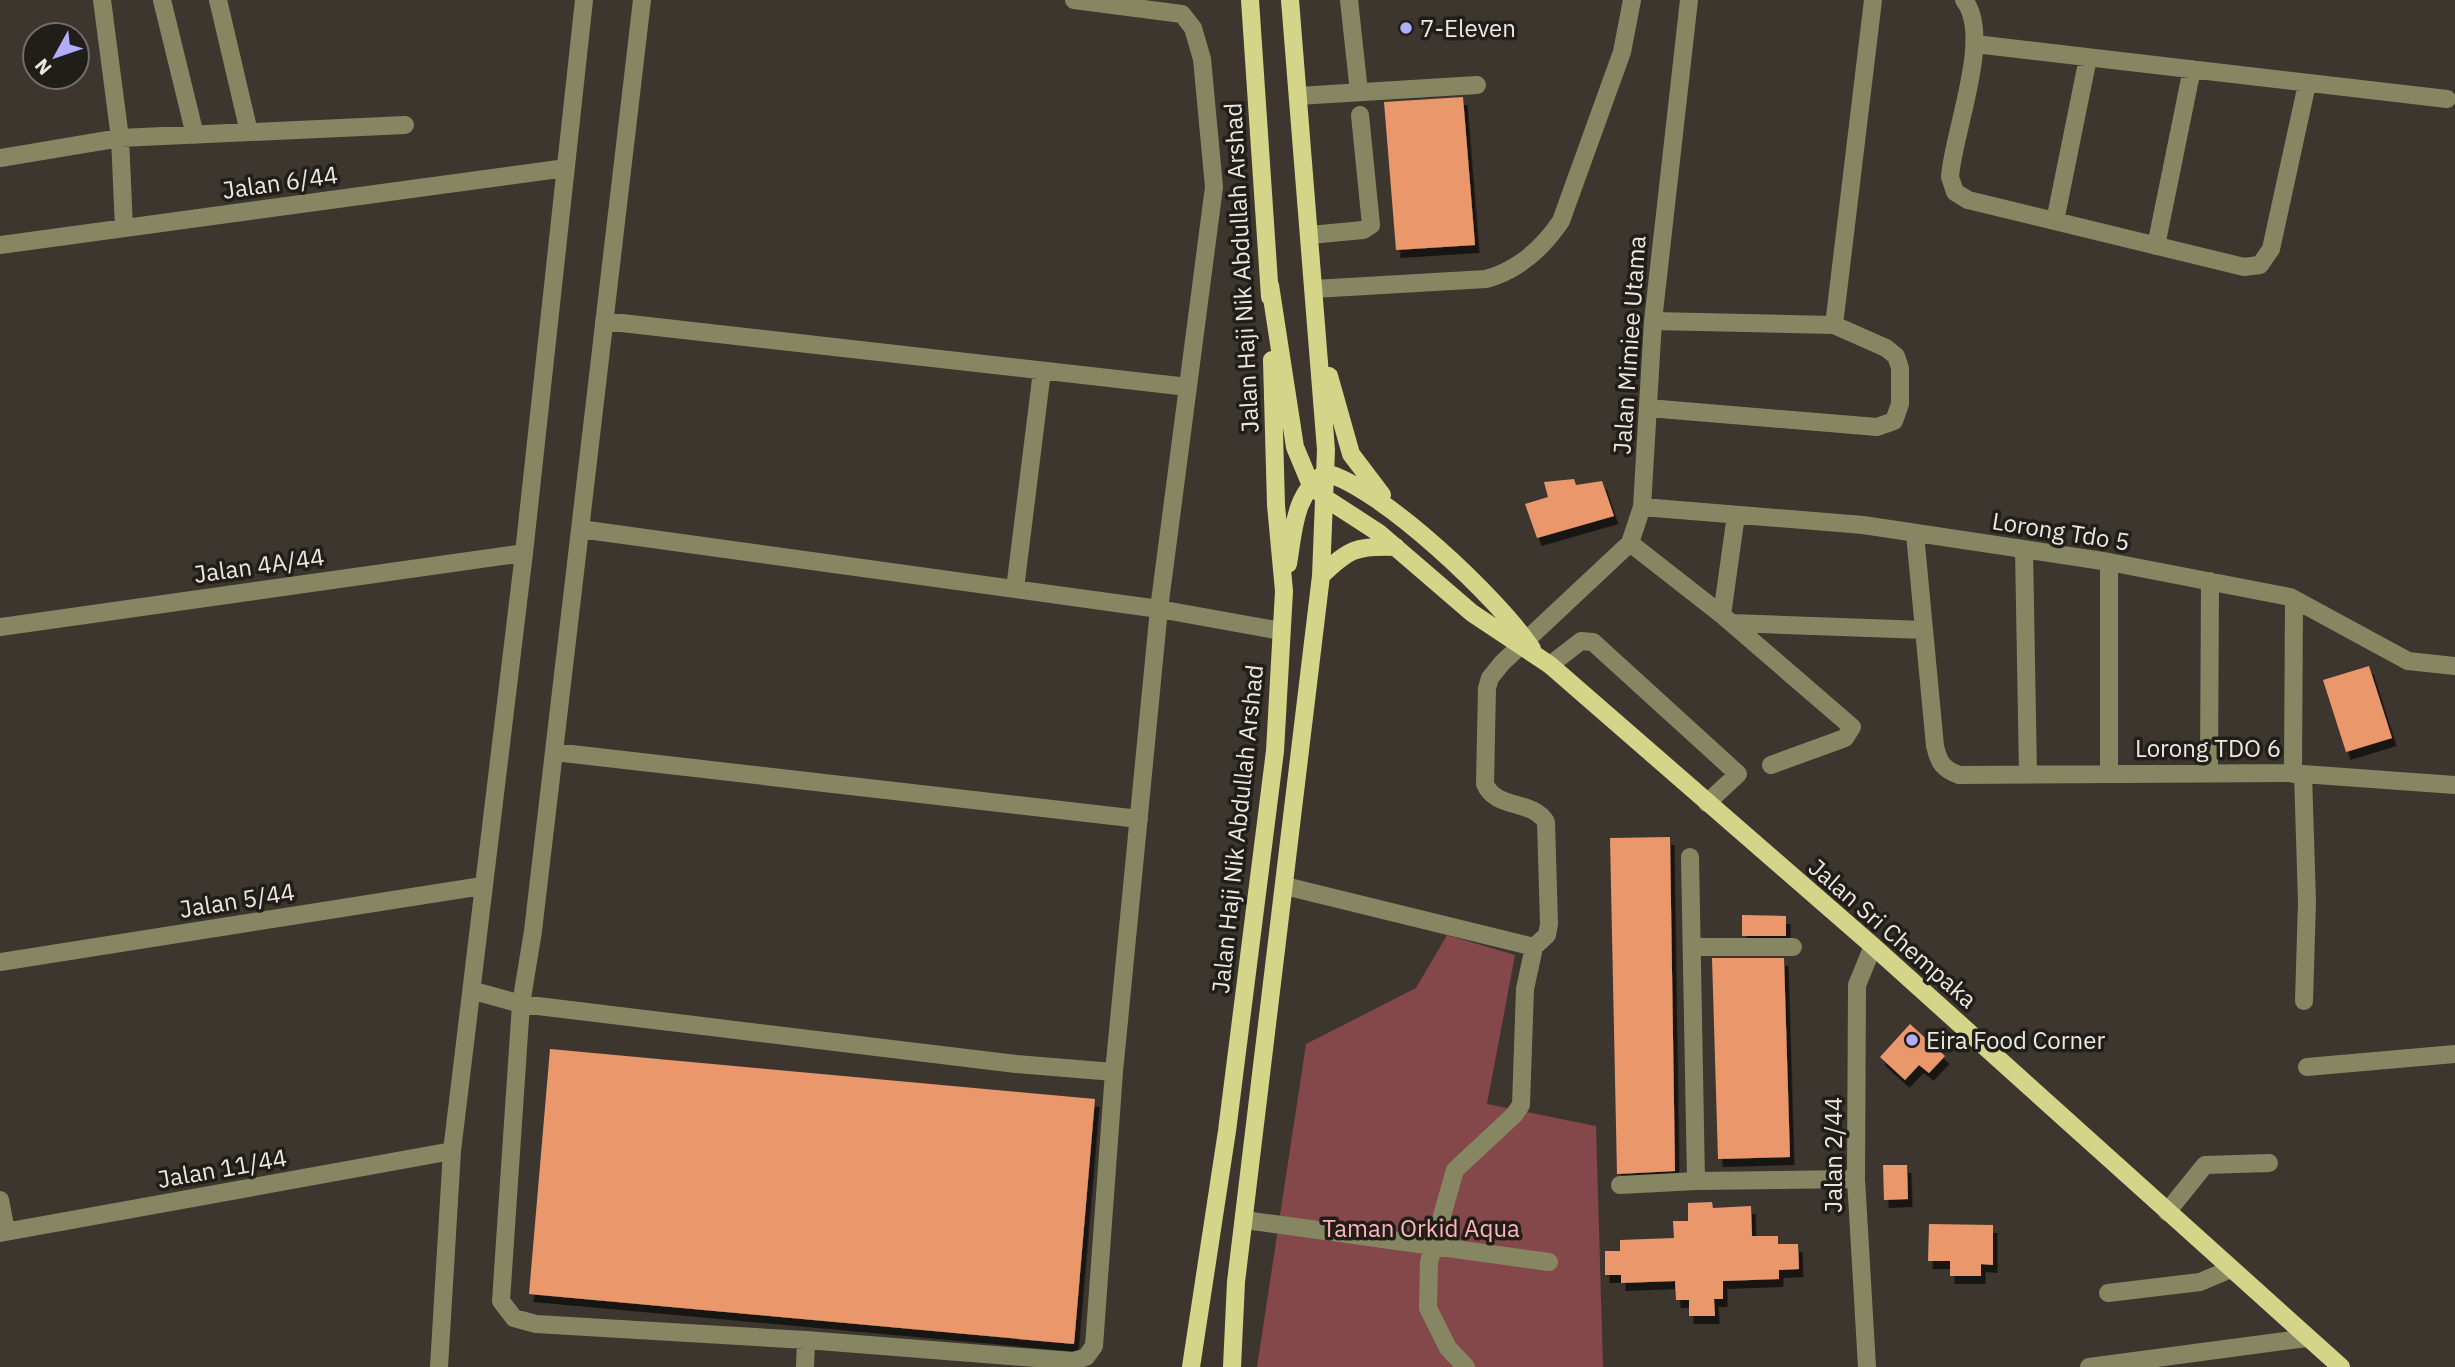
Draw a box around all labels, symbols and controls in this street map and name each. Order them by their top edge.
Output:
place label: 7-Eleven [1420,12,1516,44]
marker: 7-Eleven [1398,20,1414,36]
north arrow [21,21,91,91]
text: N [29,54,57,80]
street label: Jalan Haji Nik Abdullah Arshad [1216,102,1266,434]
street label: Jalan 6/44 [220,158,340,206]
street label: Jalan Mimiee Utama [1605,234,1653,456]
street label: Lorong Tdo 5 [1990,504,2132,558]
street label: Jalan 4A/44 [192,540,326,590]
street label: Jalan Haji Nik Abdullah Arshad [1204,663,1270,995]
street label: Lorong TDO 6 [2135,732,2281,764]
street label: Jalan Sri Chempaka [1802,851,1984,1015]
street label: Jalan 5/44 [177,875,297,925]
place label: Eira Food Corner [1926,1024,2105,1056]
marker: Eira Food Corner [1904,1032,1920,1048]
street label: Jalan 2/44 [1817,1097,1849,1213]
street label: Jalan 11/44 [155,1141,289,1195]
park label: Taman Orkid Aqua [1322,1212,1520,1244]

